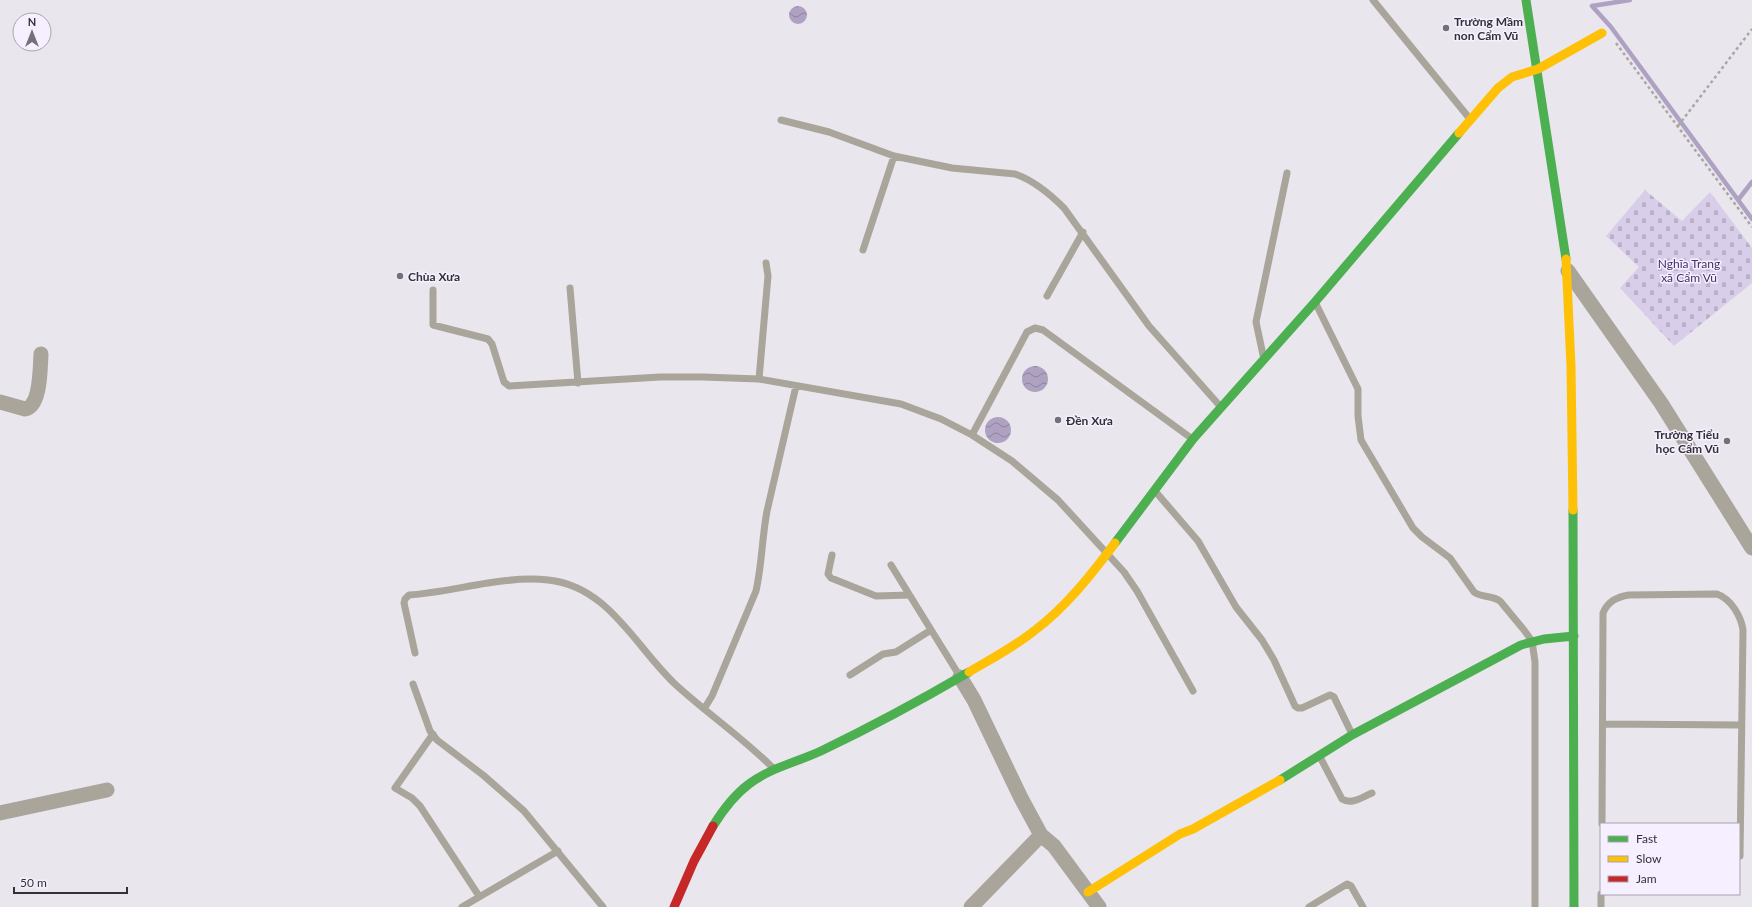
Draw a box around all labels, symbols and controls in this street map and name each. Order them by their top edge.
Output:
north arrow [12,12,52,52]
place label: Trường Mầm non Cẩm Vũ [1454,14,1523,43]
text: N [28,15,36,28]
marker: Trường Mầm non Cẩm Vũ [1441,23,1451,33]
park label: Nghĩa Trang xã Cẩm Vũ [1658,256,1720,285]
place label: Chùa Xưa [408,269,460,284]
marker: Chùa Xưa [395,271,405,281]
place label: Đền Xưa [1066,413,1113,428]
marker: Đền Xưa [1053,415,1063,425]
place label: Trường Tiểu học Cẩm Vũ [1654,427,1719,456]
marker: Trường Tiểu học Cẩm Vũ [1722,436,1732,446]
legend [1600,823,1740,895]
text: Fast [1636,831,1658,846]
text: Slow [1636,851,1662,866]
scale bar [14,869,127,895]
text: Jam [1636,871,1657,886]
text: 50 m [20,875,47,890]

